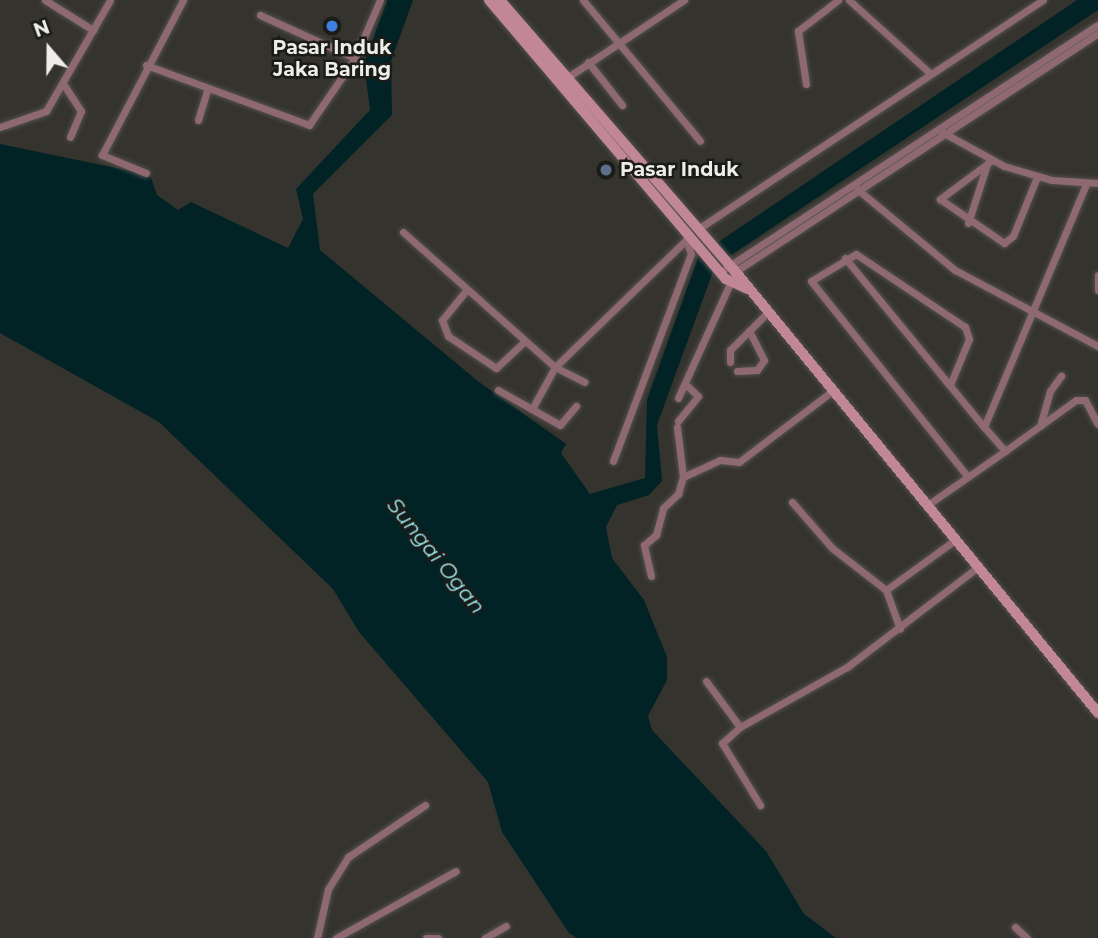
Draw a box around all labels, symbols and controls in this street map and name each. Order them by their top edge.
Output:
north arrow [14,14,84,84]
text: N [30,15,53,42]
marker: Pasar Induk Jaka Baring [324,18,340,34]
place label: Pasar Induk Jaka Baring [273,37,391,81]
place label: Pasar Induk [620,159,739,181]
marker: Pasar Induk [598,162,614,178]
water label: Sungai Ogan [382,493,490,619]

